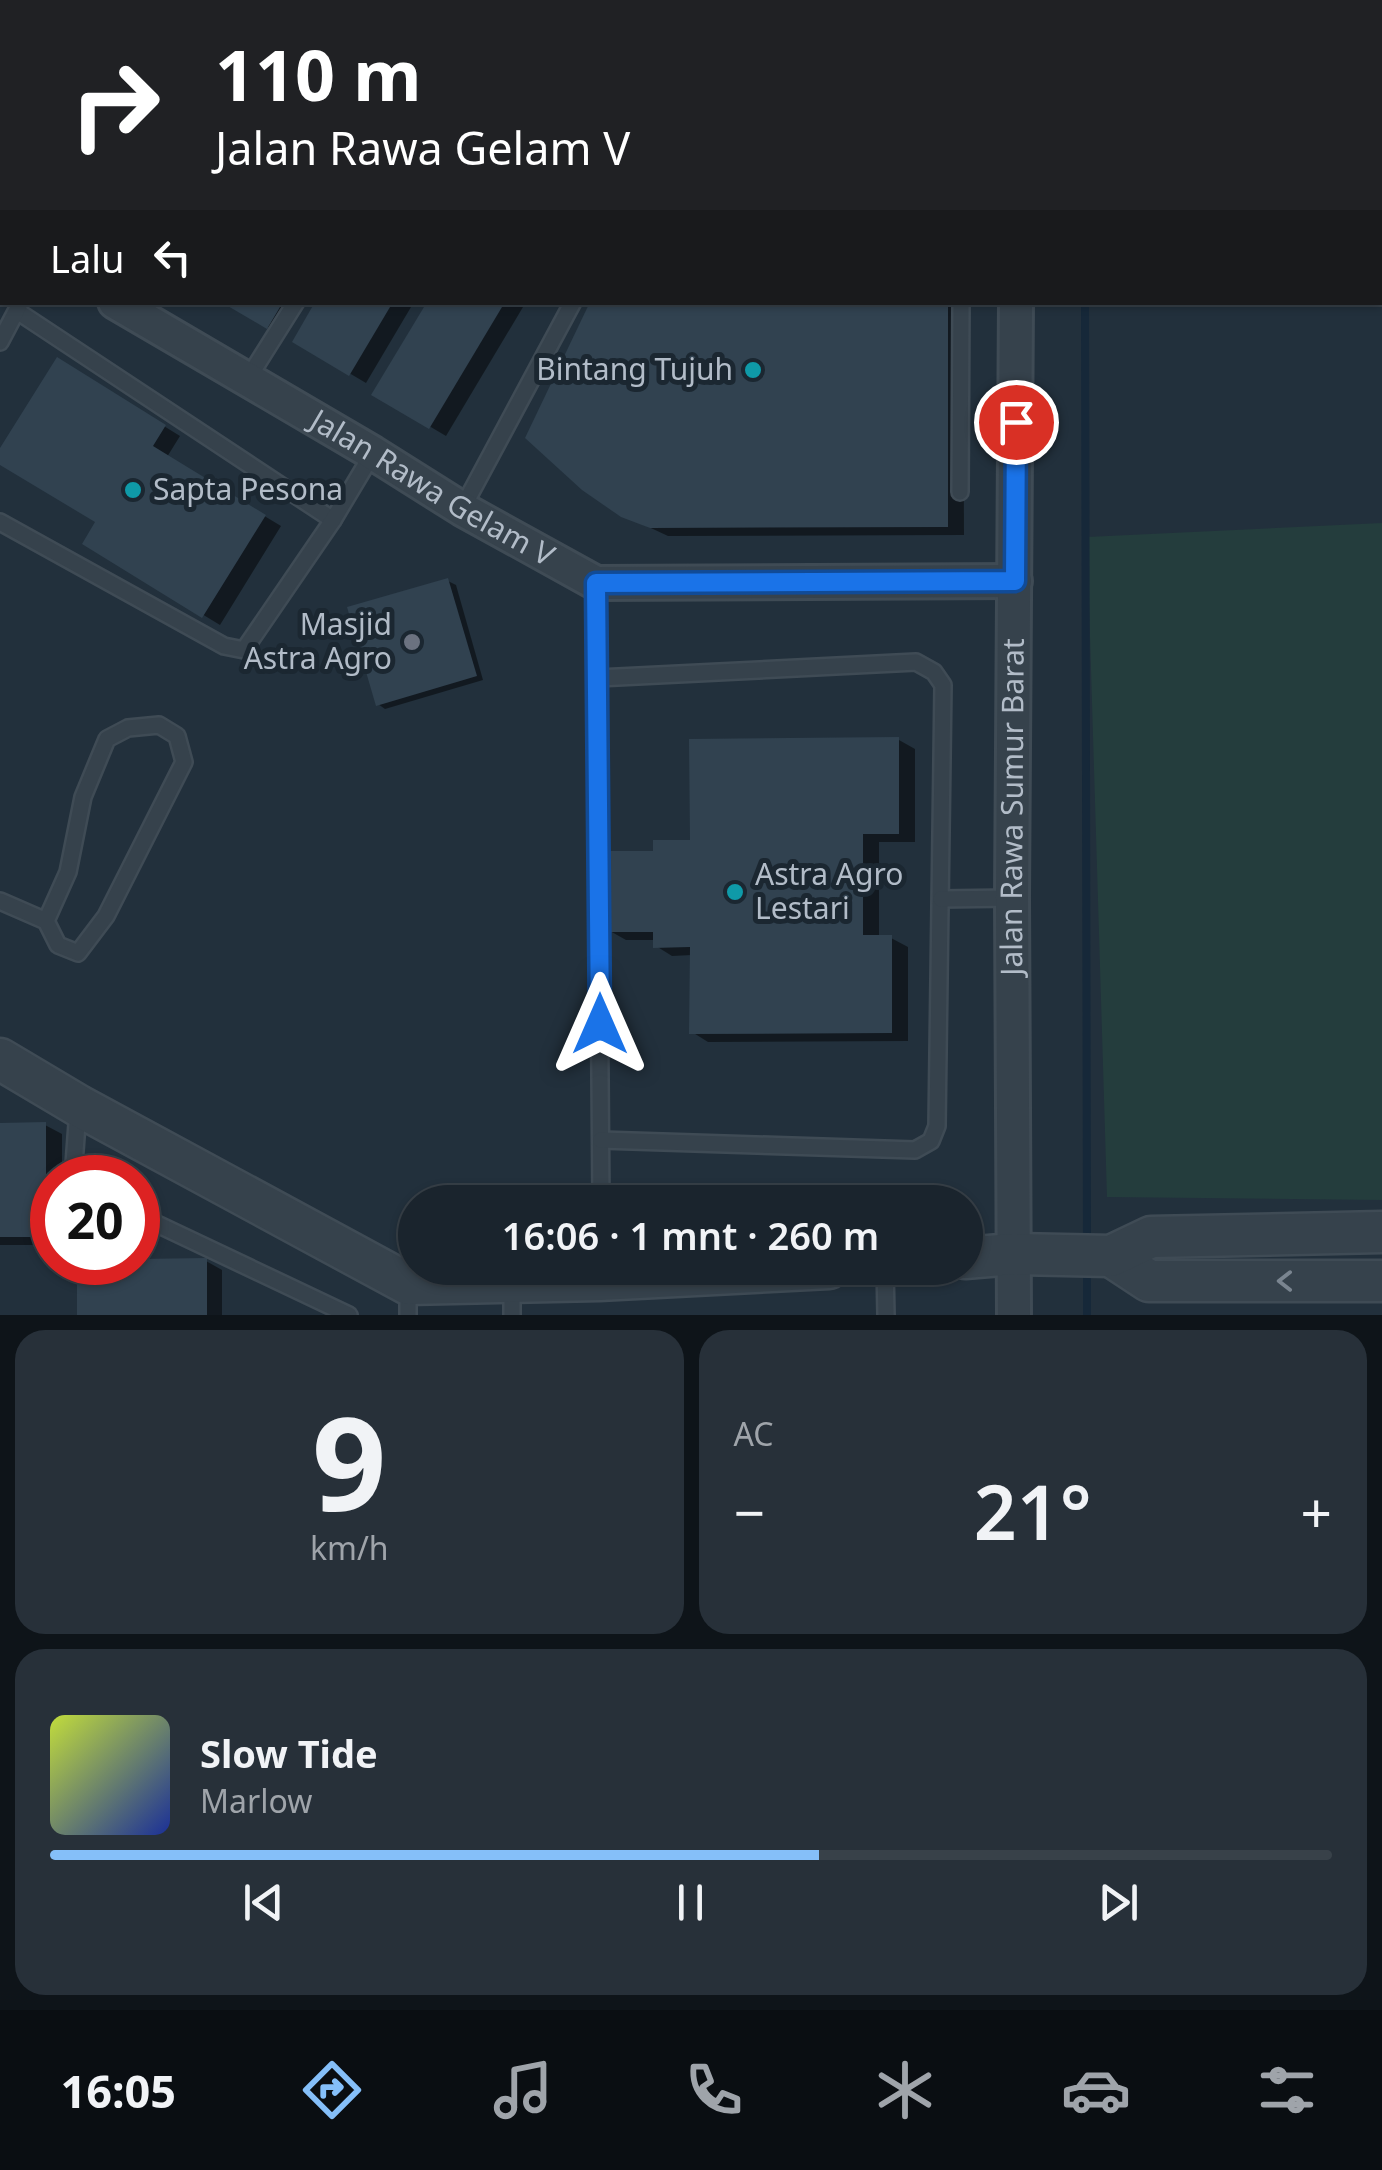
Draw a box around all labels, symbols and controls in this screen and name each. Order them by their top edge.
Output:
text: 110 m [215,26,422,122]
icon: right [50,40,180,170]
text: Jalan Rawa Gelam V [215,117,630,178]
icon: left [145,230,200,285]
text: Lalu [50,232,125,284]
place label: Bintang Tujuh [536,348,733,389]
marker: Bintang Tujuh [742,359,764,381]
pin [974,380,1059,465]
icon: arrive [989,395,1044,450]
street label: Jalan Rawa Gelam V [301,397,562,575]
place label: Sapta Pesona [153,468,343,509]
marker: Sapta Pesona [122,479,144,501]
place label: Masjid Astra Agro [244,603,392,678]
marker: Masjid Astra Agro [401,631,423,653]
street label: Jalan Rawa Sumur Barat [990,638,1033,979]
place label: Astra Agro Lestari [755,853,903,928]
marker: Astra Agro Lestari [724,881,746,903]
position arrow [548,972,652,1076]
speed limit sign: 20 [30,1155,160,1285]
text: 16:06 · 1 mnt · 260 m [502,1209,879,1261]
one-way arrow [1276,1270,1292,1292]
text: 9 [312,1372,386,1549]
text: AC [734,1412,774,1455]
text: 21° [974,1460,1092,1562]
text: − [734,1474,765,1549]
text: + [1301,1474,1332,1549]
text: km/h [310,1526,389,1569]
text: Slow Tide [200,1727,378,1779]
text: Marlow [200,1779,312,1822]
icon: previous [236,1875,291,1930]
icon: pause [663,1875,718,1930]
icon: next [1091,1875,1146,1930]
icon: directions [297,2055,367,2125]
icon: music [488,2055,558,2125]
icon: phone [679,2055,749,2125]
icon: climate [870,2055,940,2125]
icon: car [1061,2055,1131,2125]
icon: filters [1252,2055,1322,2125]
text: 16:05 [60,2060,176,2121]

